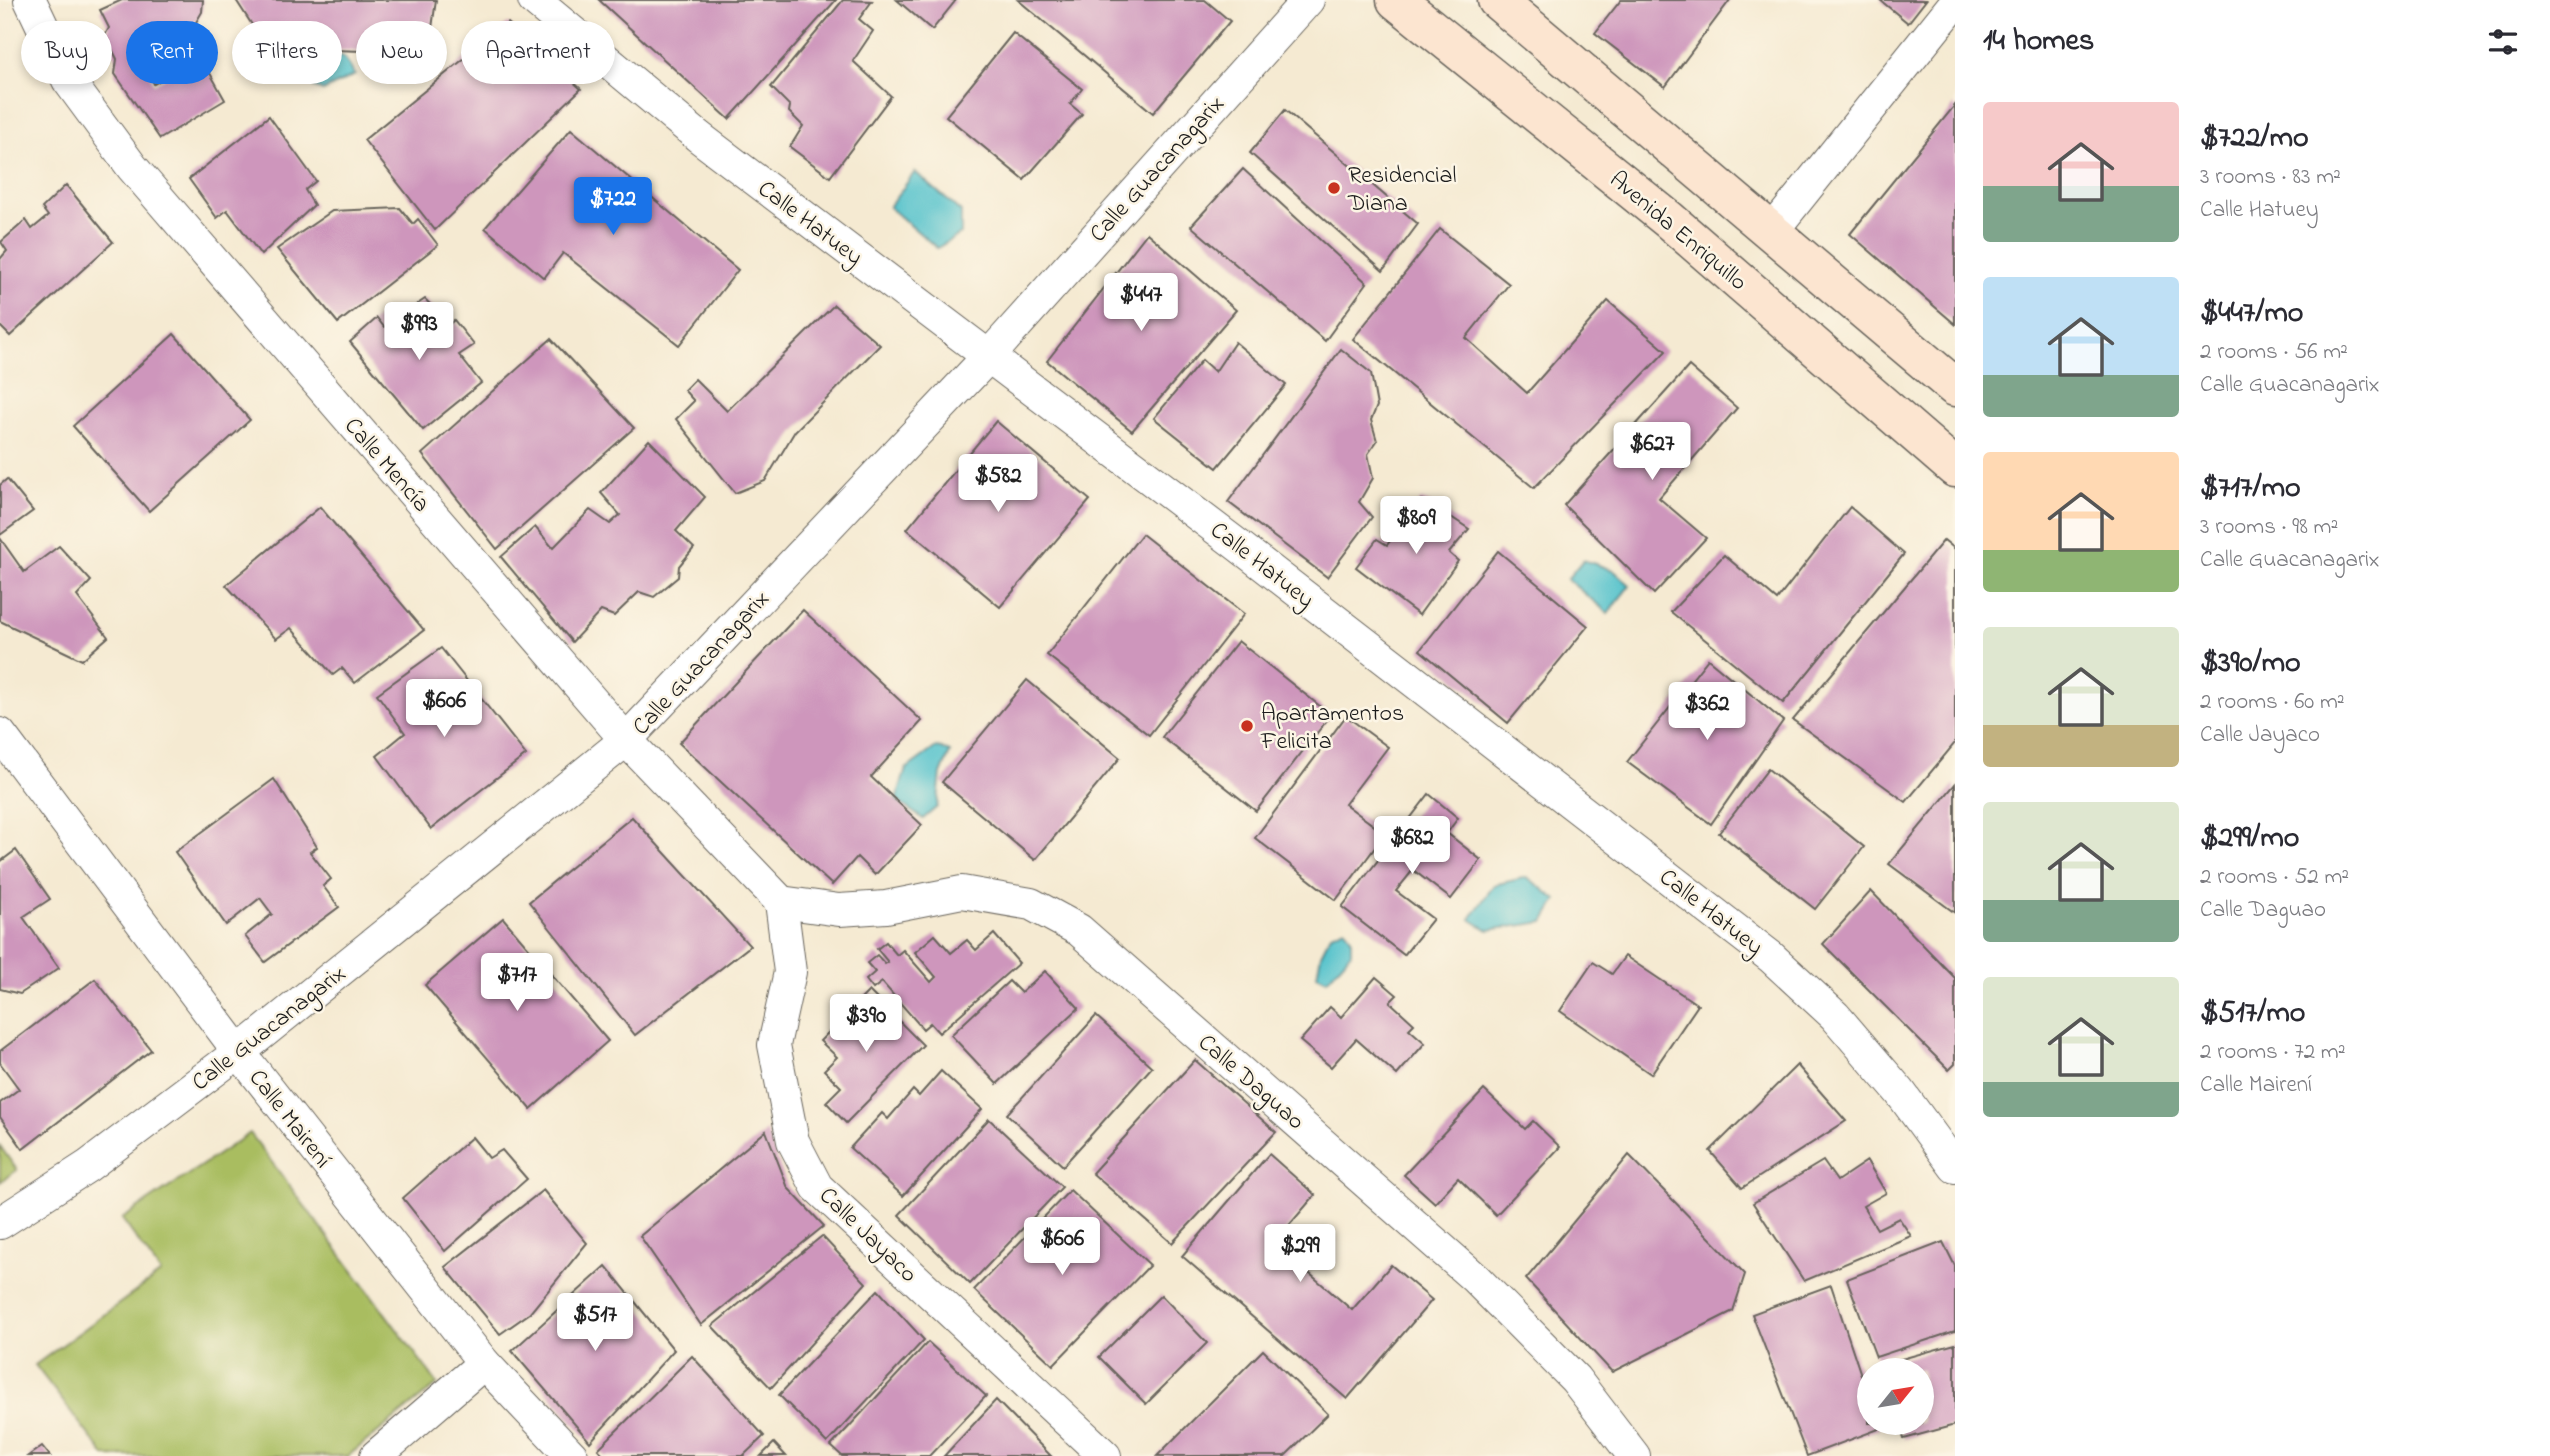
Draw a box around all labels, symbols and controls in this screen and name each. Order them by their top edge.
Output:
text: 14 homes [1983,20,2094,64]
chip: Buy [21,21,112,84]
chip: Rent [126,21,218,84]
chip: Filters [232,21,342,84]
chip: New [356,21,447,84]
chip: Apartment [461,21,615,84]
icon: filters [2484,23,2522,61]
street label: Calle Guacanagarix [1082,88,1234,251]
text: $722/mo [2200,117,2309,161]
icon: home [2039,130,2123,214]
place label: Residencial Diana [1347,159,1457,222]
text: 3 rooms · 83 m² [2200,161,2341,194]
street label: Avenida Enriquillo [1601,164,1754,300]
street label: Calle Hatuey [749,173,869,276]
pin: $722 [572,177,654,237]
marker: Residencial Diana [1326,180,1342,196]
text: $722 [590,183,636,216]
text: Calle Hatuey [2200,194,2319,227]
pin: $447 [1100,274,1182,333]
text: $447 [1120,279,1162,312]
text: $447/mo [2200,292,2303,336]
pin: $993 [378,302,460,362]
icon: home [2039,305,2123,389]
text: $993 [400,308,438,341]
text: 2 rooms · 56 m² [2200,336,2348,369]
text: Calle Guacanagarix [2200,369,2380,402]
street label: Calle Mencía [335,410,437,521]
pin: $627 [1611,422,1693,482]
text: $627 [1630,428,1674,461]
pin: $582 [957,454,1039,514]
text: $582 [974,460,1022,493]
text: $717/mo [2200,467,2301,511]
icon: home [2039,480,2123,564]
pin: $809 [1375,496,1457,556]
text: $809 [1396,502,1436,535]
text: 3 rooms · 98 m² [2200,511,2338,544]
street label: Calle Hatuey [1201,514,1321,619]
text: Calle Guacanagarix [2200,544,2380,577]
street label: Calle Guacanagarix [625,583,778,744]
text: $390/mo [2200,642,2301,686]
icon: home [2039,655,2123,739]
pin: $606 [403,680,485,739]
pin: $362 [1666,682,1748,742]
text: $606 [422,685,466,718]
text: 2 rooms · 60 m² [2200,686,2345,719]
text: $362 [1685,688,1729,721]
place label: Apartamentos Felicita [1260,697,1404,760]
marker: Apartamentos Felicita [1239,718,1255,734]
text: Calle Jayaco [2200,719,2320,752]
pin: $682 [1371,816,1453,876]
text: $299/mo [2200,817,2299,861]
text: $682 [1390,822,1434,855]
icon: home [2039,830,2123,914]
street label: Calle Hatuey [1650,861,1770,966]
text: 2 rooms · 52 m² [2200,861,2349,894]
text: Calle Daguao [2200,894,2326,927]
pin: $717 [476,954,558,1013]
street label: Calle Guacanagarix [185,958,354,1100]
text: $717 [497,959,537,992]
text: $517/mo [2200,992,2305,1036]
pin: $390 [825,995,907,1054]
text: $390 [846,1000,886,1033]
icon: home [2039,1005,2123,1089]
street label: Calle Daguao [1189,1027,1311,1139]
text: 2 rooms · 72 m² [2200,1036,2346,1069]
street label: Calle Mairení [239,1063,339,1176]
text: Calle Mairení [2200,1069,2312,1102]
street label: Calle Jayaco [809,1180,924,1293]
pin: $606 [1021,1218,1103,1277]
text: $606 [1040,1223,1084,1256]
pin: $299 [1259,1224,1341,1284]
text: $299 [1280,1230,1320,1263]
pin: $517 [554,1294,636,1353]
text: $517 [573,1299,617,1332]
north arrow [1857,1358,1934,1435]
map controls [1857,1358,1934,1435]

